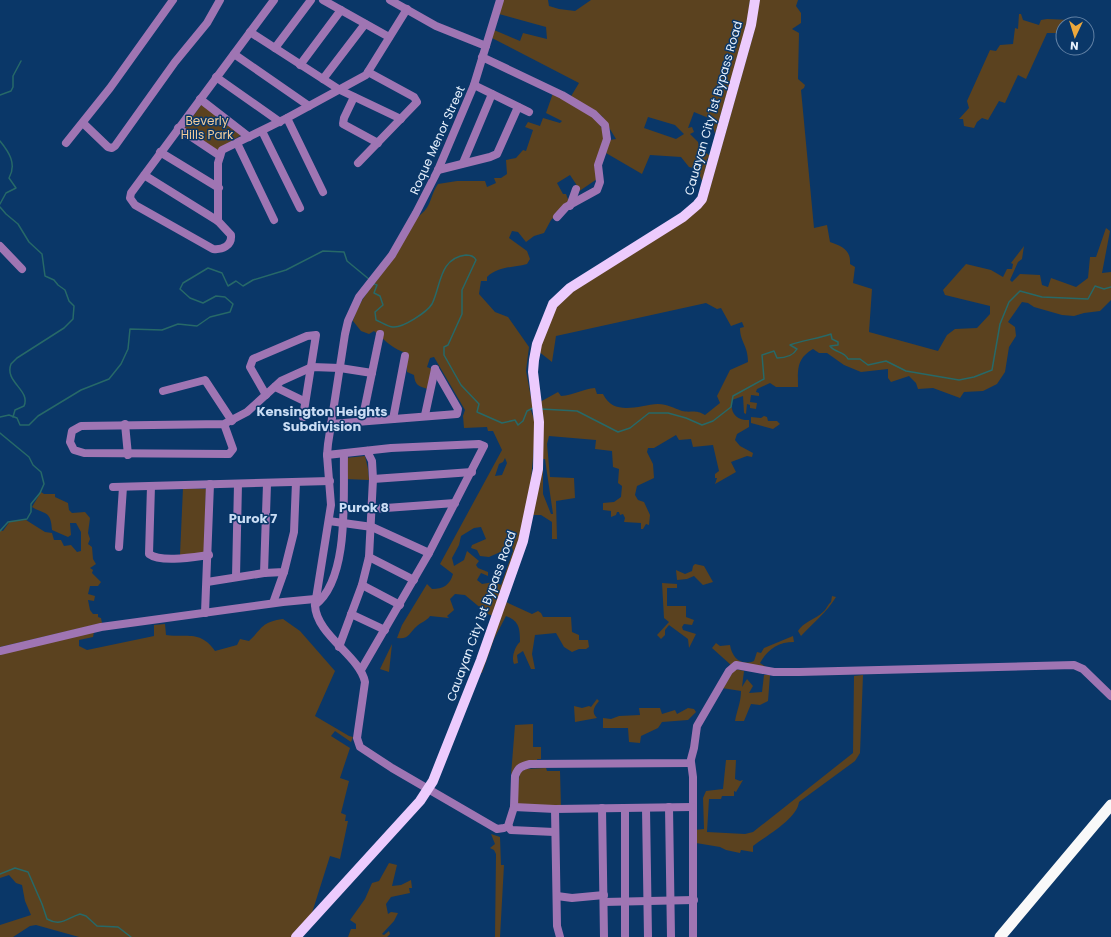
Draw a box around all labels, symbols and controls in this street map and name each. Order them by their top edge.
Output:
north arrow [1055,16,1095,56]
street label: Cauayan City 1st Bypass Road [680,19,746,197]
text: N [1070,38,1079,54]
street label: Roque Menor Street [405,83,469,197]
park label: Beverly Hills Park [181,112,234,143]
district label: Kensington Heights Subdivision [256,402,388,436]
district label: Purok 8 [339,498,389,517]
district label: Purok 7 [229,509,277,528]
street label: Cauayan City 1st Bypass Road [442,528,520,704]

